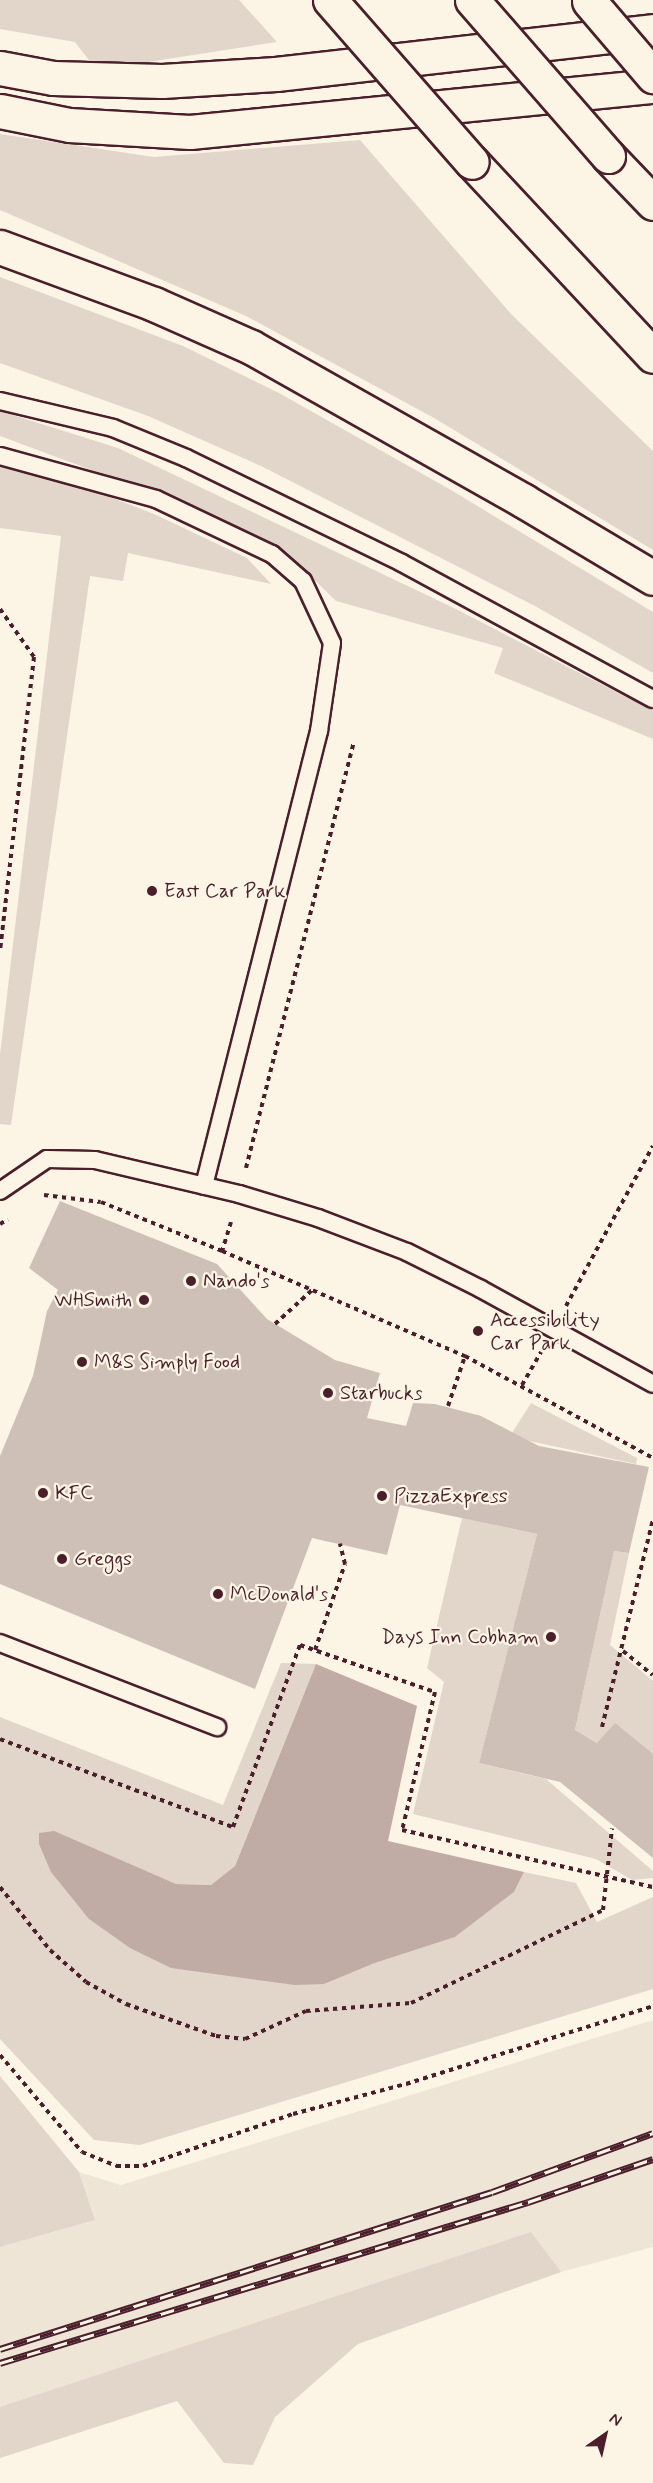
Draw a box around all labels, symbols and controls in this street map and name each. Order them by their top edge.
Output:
place label: East Car Park [164,879,283,903]
marker: East Car Park [145,884,159,898]
place label: Nando's [203,1269,270,1293]
marker: Nando's [184,1274,198,1288]
place label: WHSmith [54,1288,132,1312]
marker: WHSmith [137,1293,151,1307]
place label: Accessibility Car Park [490,1308,600,1355]
marker: Accessibility Car Park [471,1324,485,1338]
place label: M&S Simply Food [94,1350,239,1374]
marker: M&S Simply Food [75,1355,89,1369]
place label: Starbucks [340,1381,422,1405]
marker: Starbucks [321,1386,335,1400]
place label: KFC [55,1481,93,1505]
place label: PizzaExpress [394,1484,508,1508]
marker: KFC [36,1486,50,1500]
marker: PizzaExpress [375,1489,389,1503]
place label: Greggs [74,1547,132,1571]
marker: Greggs [55,1552,69,1566]
place label: McDonald's [230,1582,328,1606]
marker: McDonald's [211,1587,225,1601]
place label: Days Inn Cobham [385,1625,539,1649]
marker: Days Inn Cobham [544,1630,558,1644]
north arrow [575,2405,635,2465]
text: N [605,2408,626,2431]

